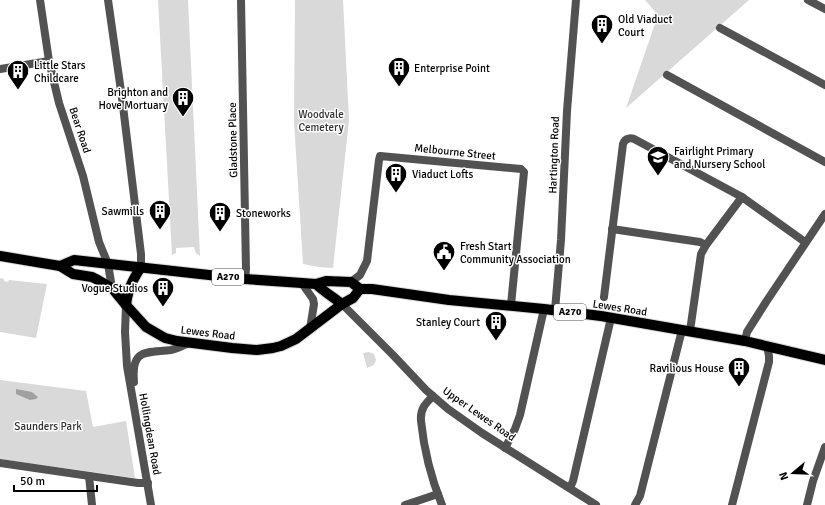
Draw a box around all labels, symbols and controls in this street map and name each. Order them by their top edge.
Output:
building icon: Old Viaduct Court [589,12,615,45]
place label: Old Viaduct Court [618,13,672,39]
building icon: Enterprise Point [386,55,412,88]
building icon: Little Stars Childcare [5,58,31,91]
place label: Little Stars Childcare [34,59,86,85]
place label: Enterprise Point [414,62,490,75]
building icon: Brighton and Hove Mortuary [170,85,196,118]
place label: Brighton and Hove Mortuary [98,86,169,112]
street label: Gladstone Place [226,102,240,178]
street label: Bear Road [66,105,94,155]
park label: Woodvale Cemetery [298,108,344,134]
street label: Hartington Road [546,116,562,194]
street label: Melbourne Street [414,141,496,163]
school or university icon: Fairlight Primary and Nursery School [645,144,671,177]
place label: Fairlight Primary and Nursery School [674,145,766,171]
building icon: Viaduct Lofts [383,161,409,194]
place label: Viaduct Lofts [412,168,473,181]
building icon: Sawmills [147,198,173,231]
building icon: Stoneworks [207,200,233,233]
place label: Sawmills [102,205,144,218]
place label: Stoneworks [236,207,291,220]
public building icon: Fresh Start Community Association [431,239,457,272]
place label: Fresh Start Community Association [460,240,571,266]
road number: A270 [212,269,244,285]
building icon: Vogue Studios [150,275,176,308]
place label: Vogue Studios [82,282,148,295]
street label: Lewes Road [592,297,648,319]
road number: A270 [554,304,586,320]
building icon: Stanley Court [483,309,509,342]
place label: Stanley Court [416,316,480,329]
street label: Lewes Road [180,323,236,343]
building icon: Ravilious House [726,355,752,388]
place label: Ravilious House [650,362,724,375]
street label: Upper Lewes Road [440,384,518,444]
street label: Hollingdean Road [136,392,164,476]
park label: Saunders Park [14,420,82,433]
north arrow [773,453,813,493]
scale bar [14,467,97,493]
text: N [777,470,791,482]
text: 50 m [20,474,45,489]

